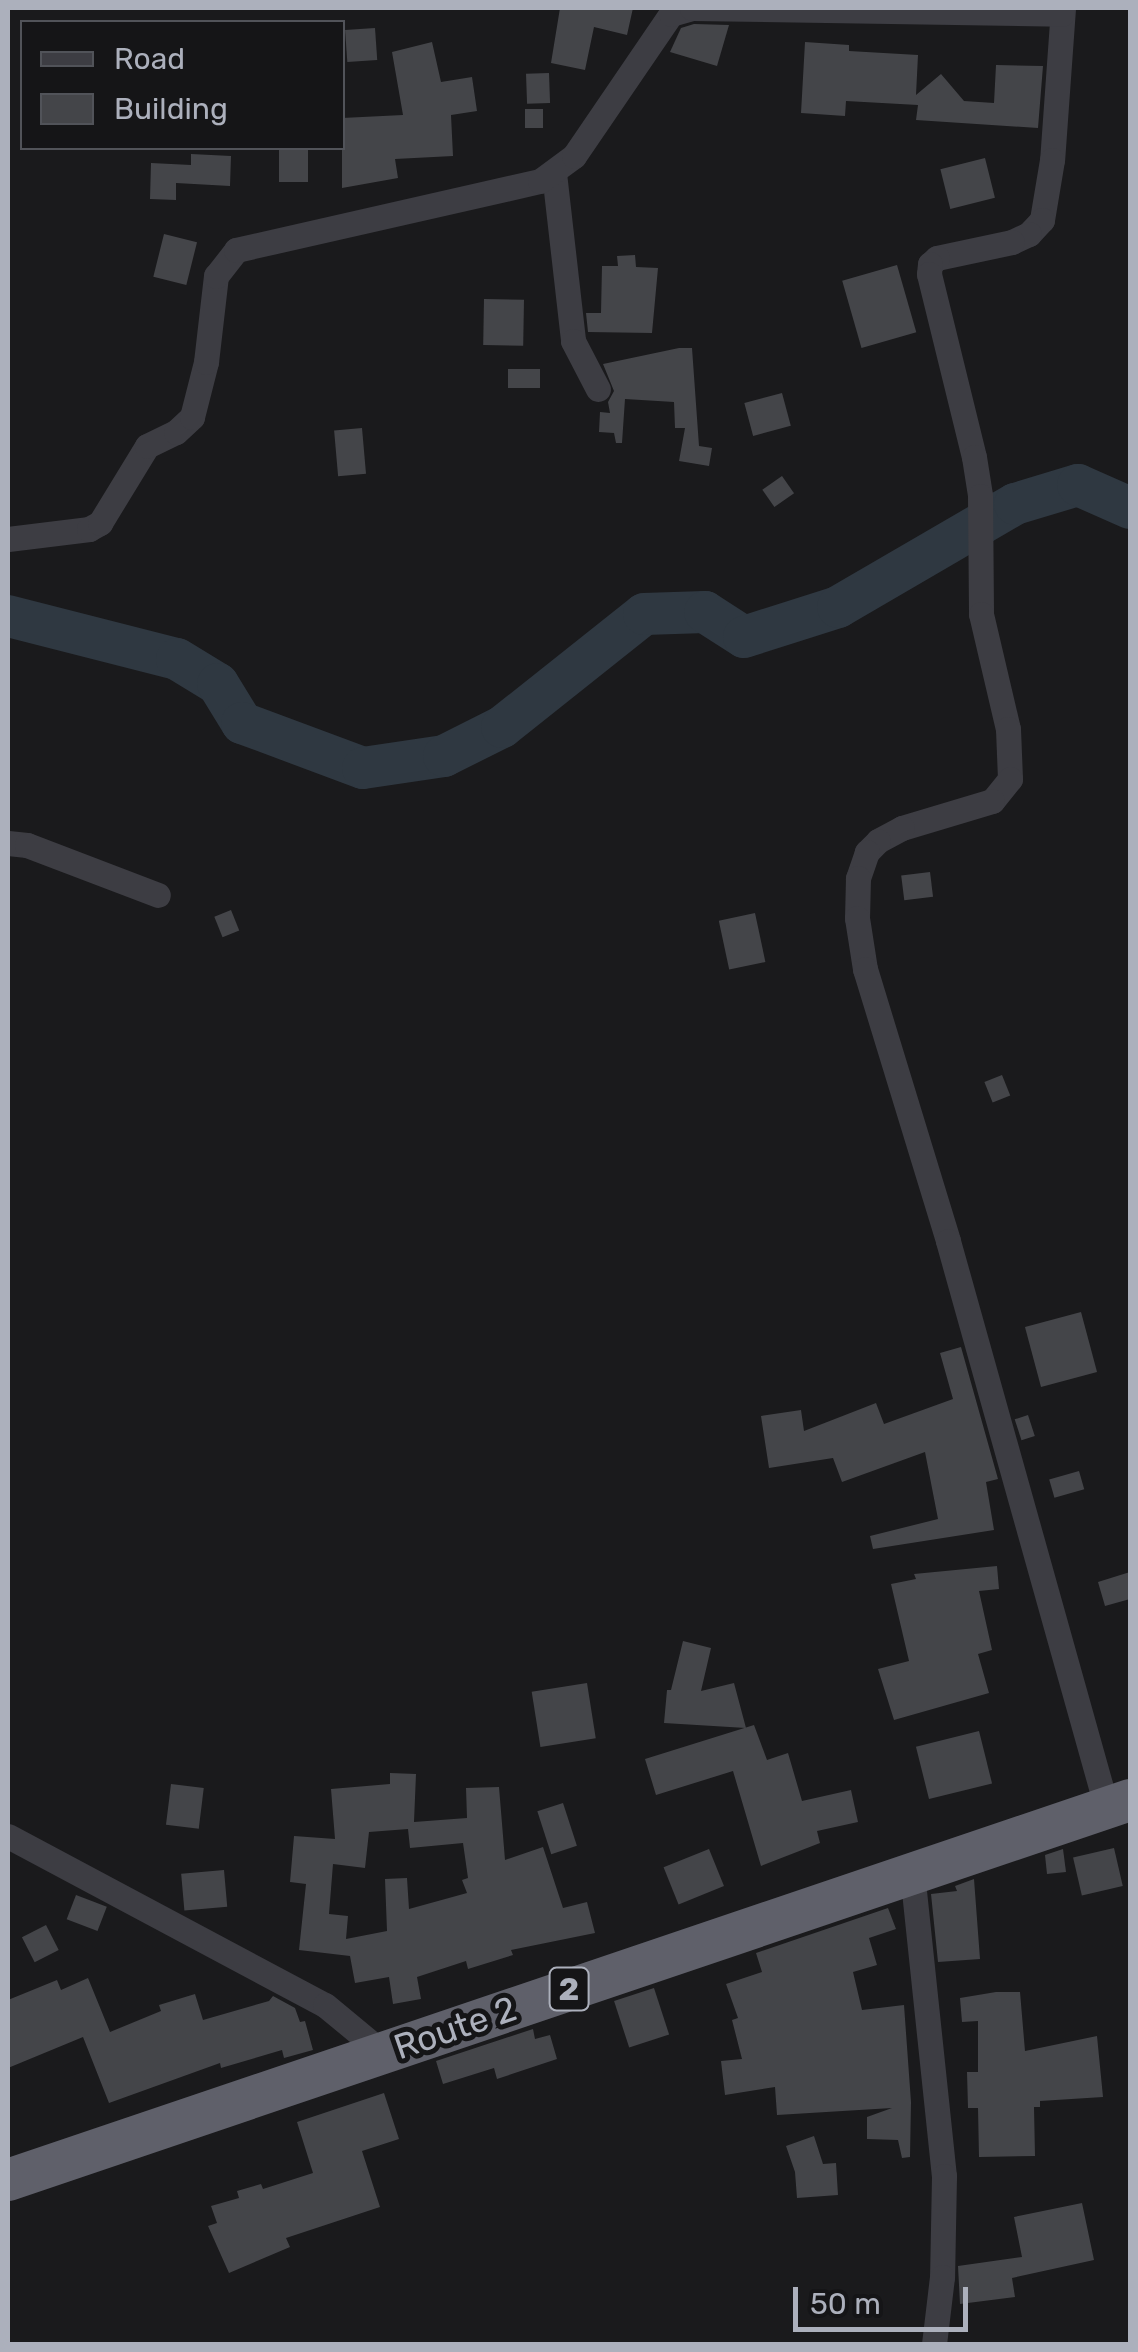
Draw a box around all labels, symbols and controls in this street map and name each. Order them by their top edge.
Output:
legend [20,20,345,150]
text: Road [114,41,185,77]
text: Building [114,91,228,127]
road number: 2 [546,1962,592,2016]
street label: Route 2 [388,1988,522,2068]
scale bar [798,2267,973,2329]
text: 50 m [810,2286,881,2322]

